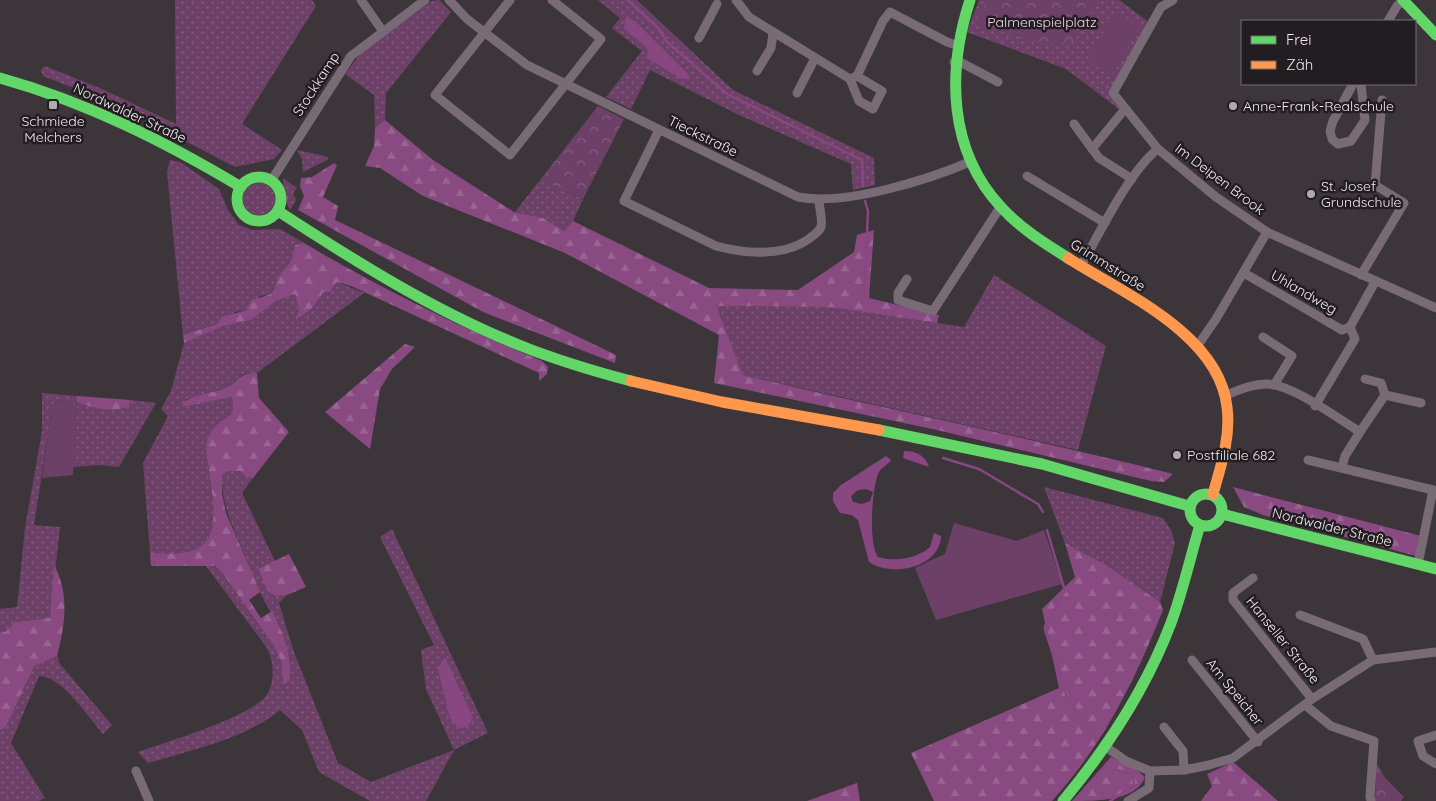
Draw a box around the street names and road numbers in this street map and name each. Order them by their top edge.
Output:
street label: Stockkamp [289,49,343,119]
street label: Nordwalder Straße [71,79,189,147]
street label: Tieckstraße [665,111,741,161]
street label: Im Deipen Brook [1171,139,1269,219]
street label: Grimmstraße [1067,235,1149,295]
street label: Uhlandweg [1268,266,1340,318]
street label: Nordwalder Straße [1270,503,1394,551]
street label: Hanseller Straße [1242,593,1324,687]
street label: Am Speicher [1202,655,1268,730]

